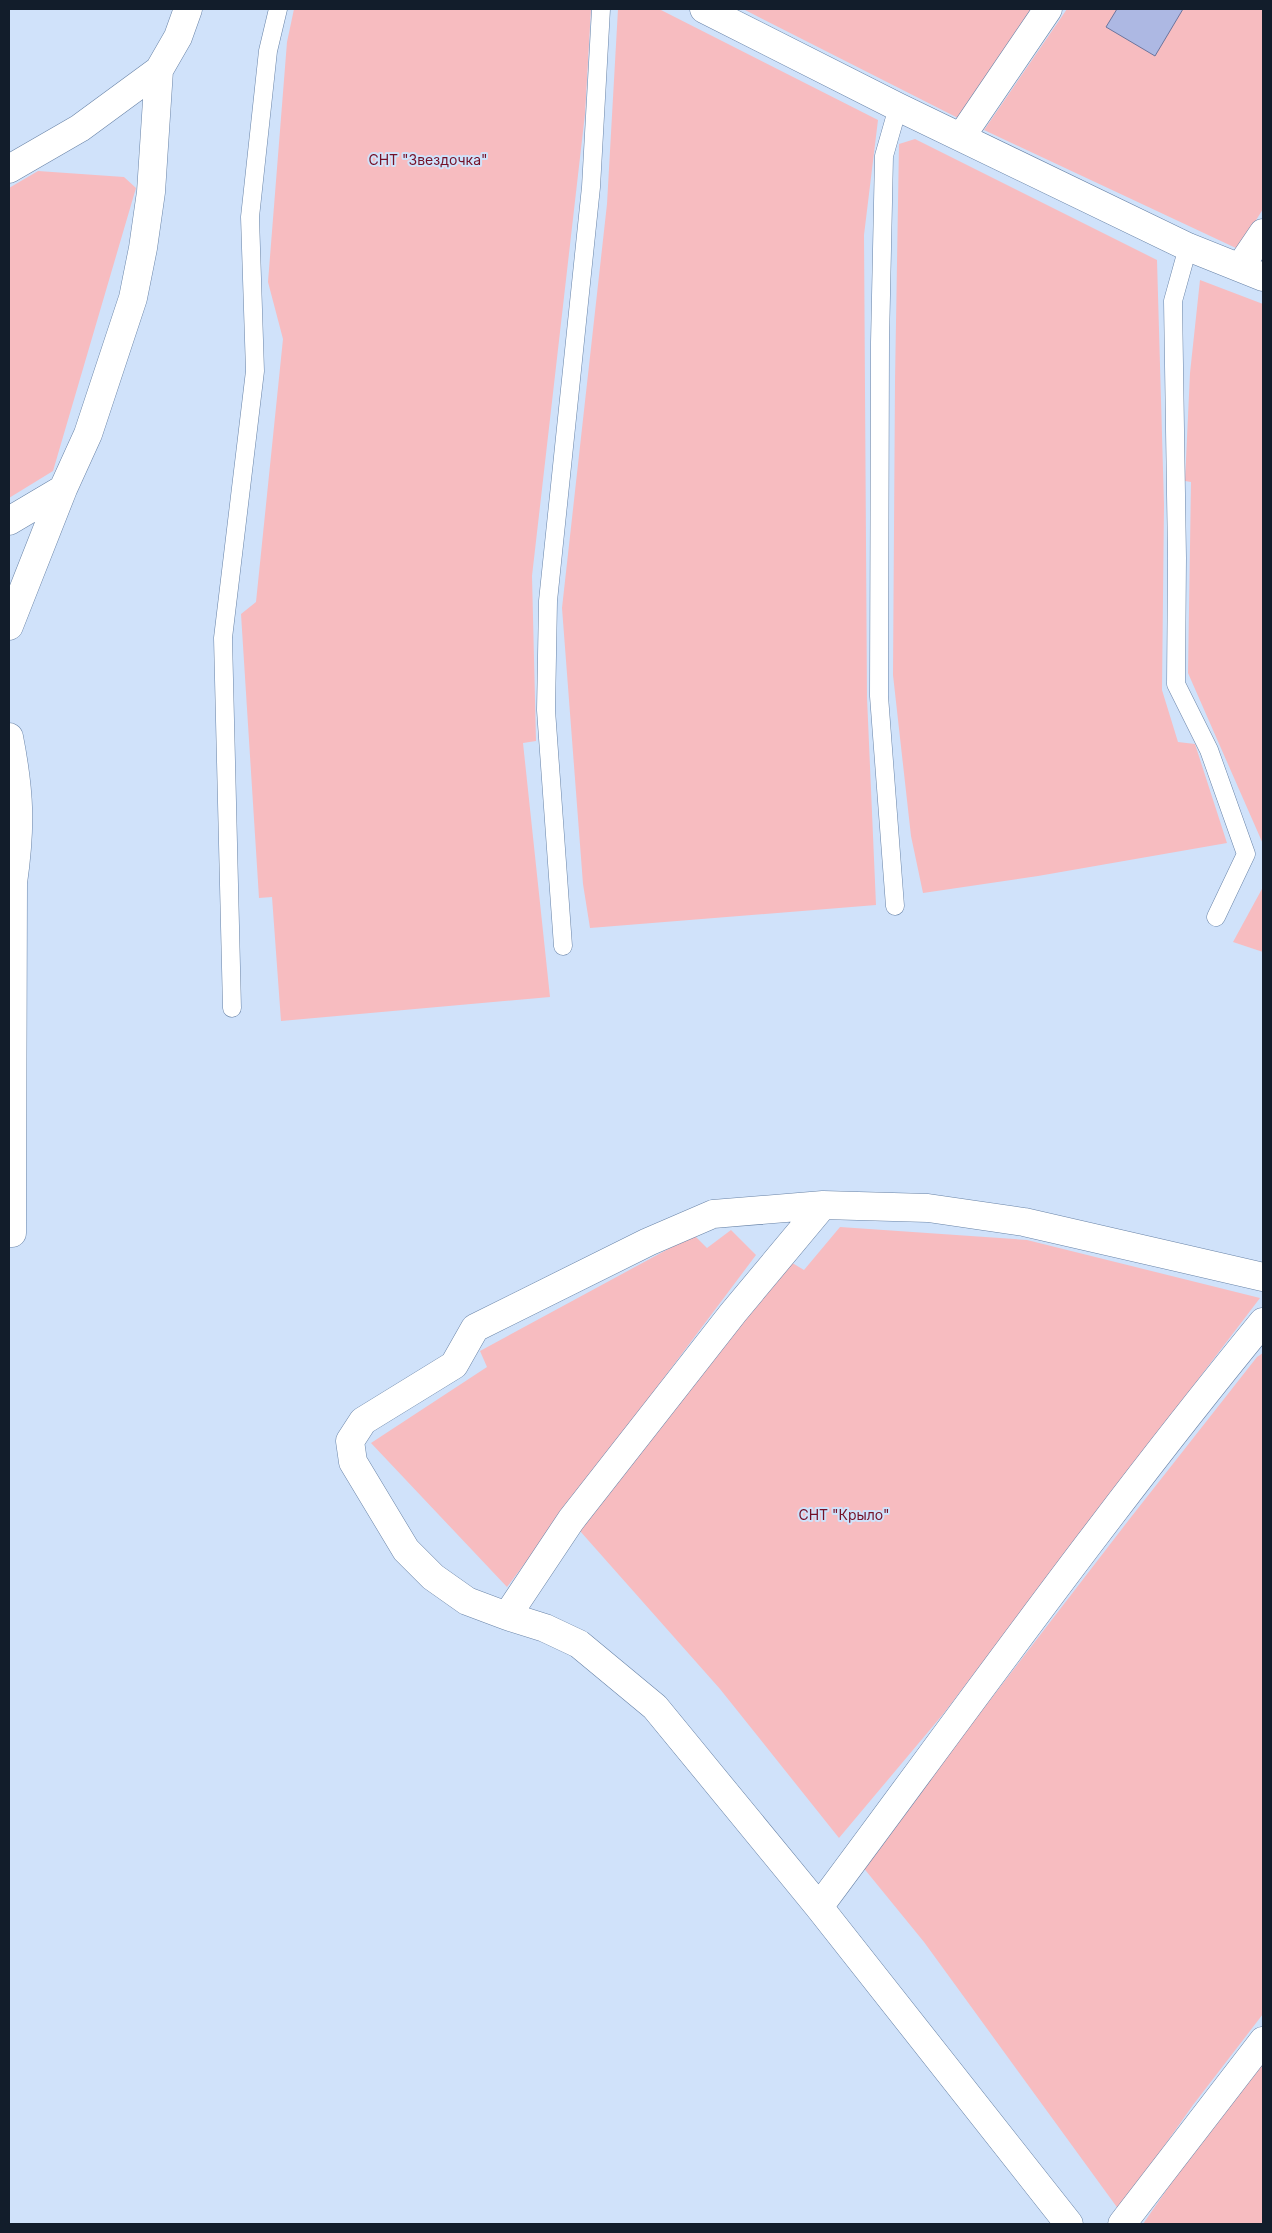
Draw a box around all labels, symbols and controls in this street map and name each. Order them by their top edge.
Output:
park label: СНТ "Звездочка" [368,151,488,168]
park label: СНТ "Крыло" [798,1506,890,1523]

